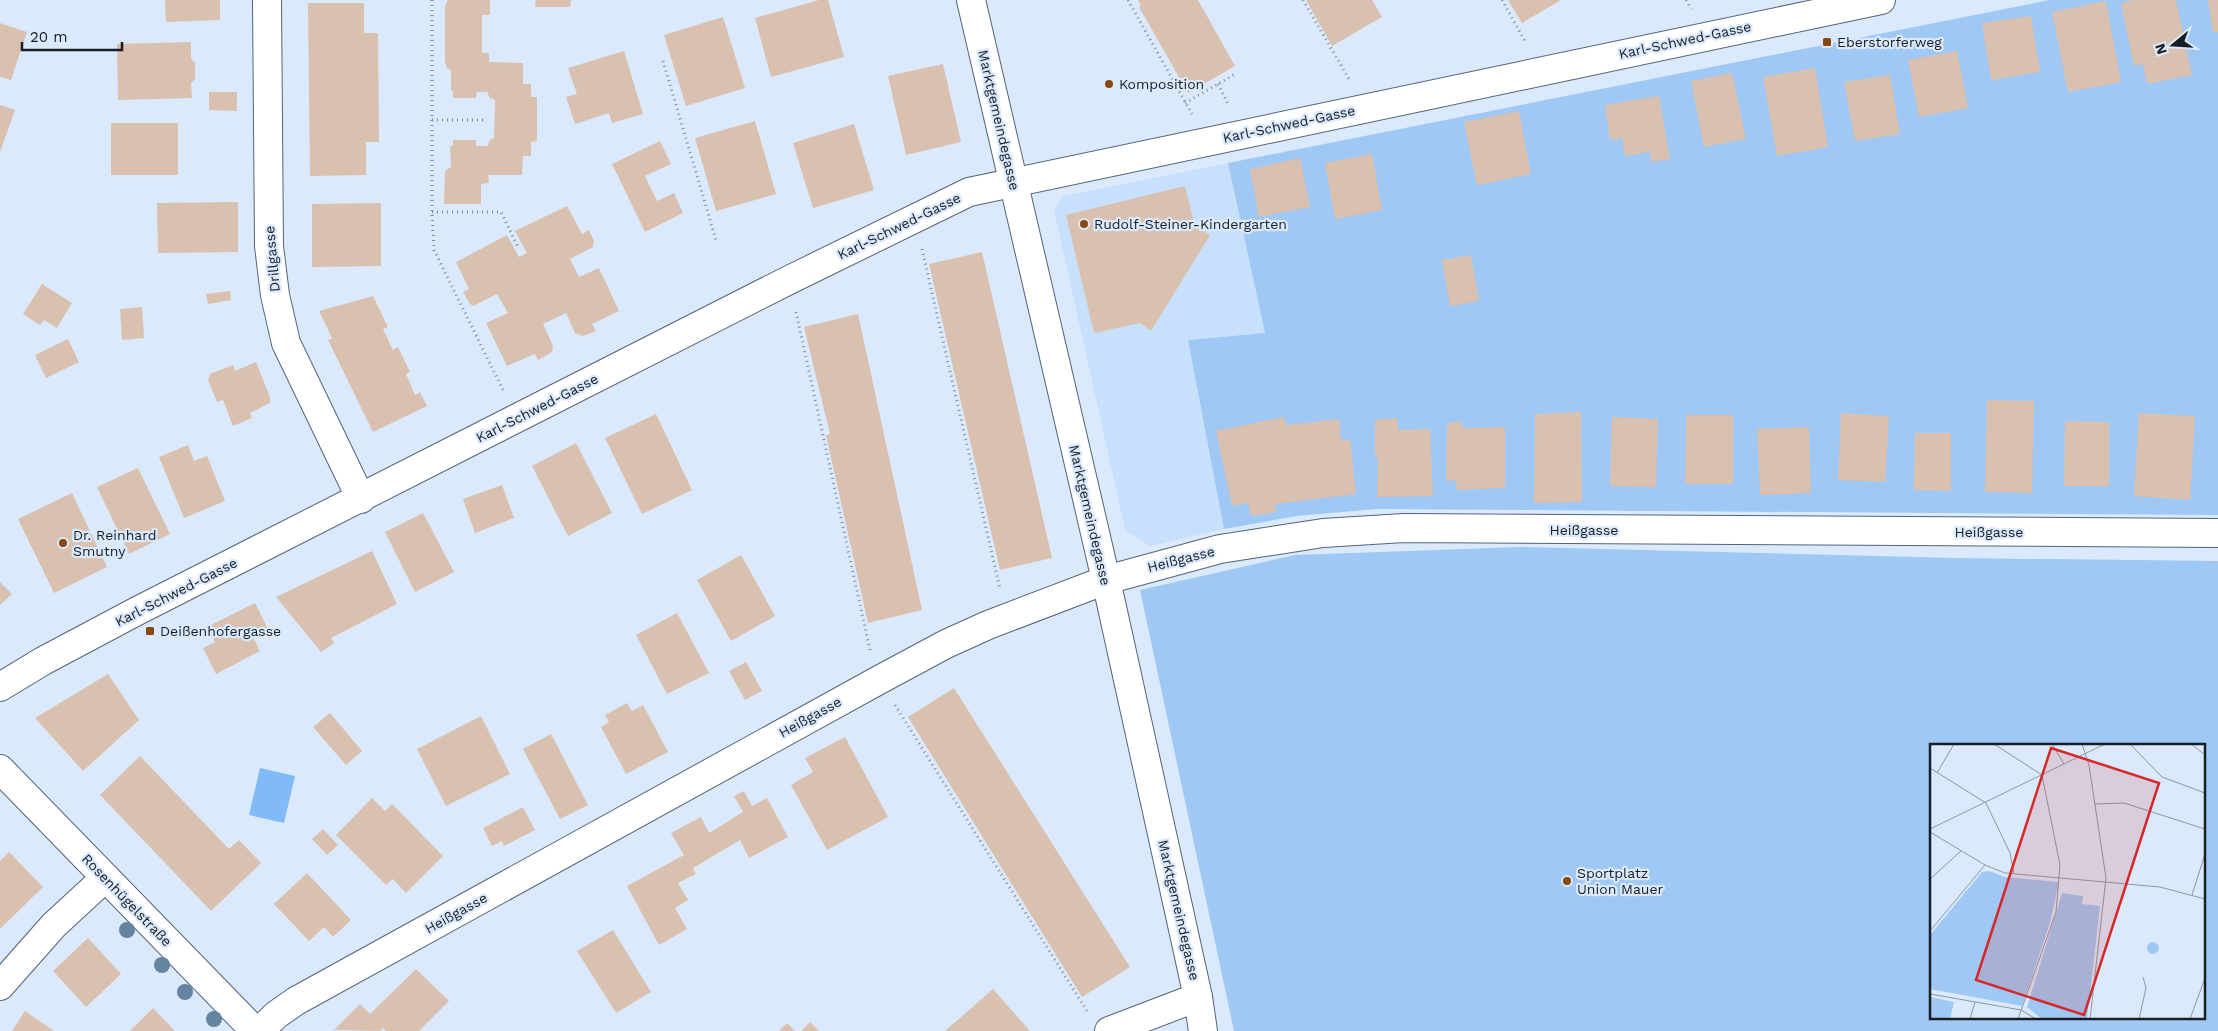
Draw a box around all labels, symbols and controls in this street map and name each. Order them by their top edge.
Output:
street label: Karl-Schwed-Gasse [1617,18,1753,62]
scale bar [22,20,122,52]
north arrow [2148,20,2198,70]
text: 20 m [30,28,68,46]
place label: Eberstorferweg [1837,34,1942,50]
marker: Eberstorferweg [1821,36,1833,48]
text: N [2151,42,2170,56]
street label: Marktgemeindegasse [975,48,1023,192]
place label: Komposition [1119,76,1204,92]
marker: Komposition [1103,78,1115,90]
street label: Karl-Schwed-Gasse [1221,102,1357,146]
street label: Karl-Schwed-Gasse [835,189,963,263]
place label: Rudolf-Steiner-Kindergarten [1094,216,1287,232]
marker: Rudolf-Steiner-Kindergarten [1078,218,1090,230]
street label: Drillgasse [261,225,283,293]
street label: Karl-Schwed-Gasse [473,370,601,446]
street label: Marktgemeindegasse [1066,443,1114,587]
street label: Heißgasse [1550,522,1618,538]
street label: Heißgasse [1955,524,2023,540]
place label: Dr. Reinhard Smutny [73,527,157,559]
marker: Dr. Reinhard Smutny [57,537,69,549]
street label: Heißgasse [1146,543,1216,575]
street label: Karl-Schwed-Gasse [112,554,240,630]
place label: Deißenhofergasse [160,623,281,639]
marker: Deißenhofergasse [144,625,156,637]
street label: Heißgasse [776,693,844,741]
inset map [1930,744,2206,1018]
street label: Marktgemeindegasse [1155,838,1203,982]
street label: Rosenhügelstraße [79,851,175,949]
place label: Sportplatz Union Mauer [1577,865,1664,897]
marker: Sportplatz Union Mauer [1561,875,1573,887]
street label: Heißgasse [422,889,490,937]

